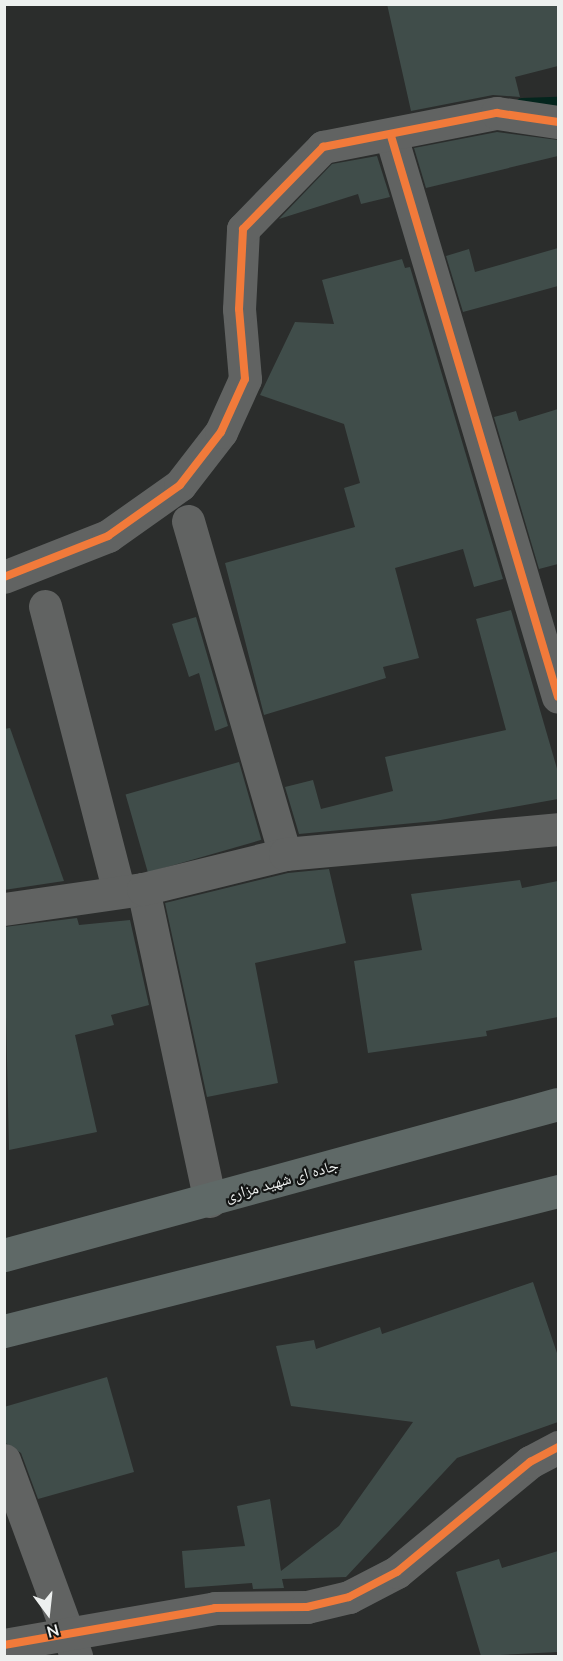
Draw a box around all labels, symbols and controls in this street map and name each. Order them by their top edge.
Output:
street label: جاده ای شهید مزاری [223,1156,341,1206]
north arrow [18,1583,78,1643]
text: N [44,1618,61,1643]

